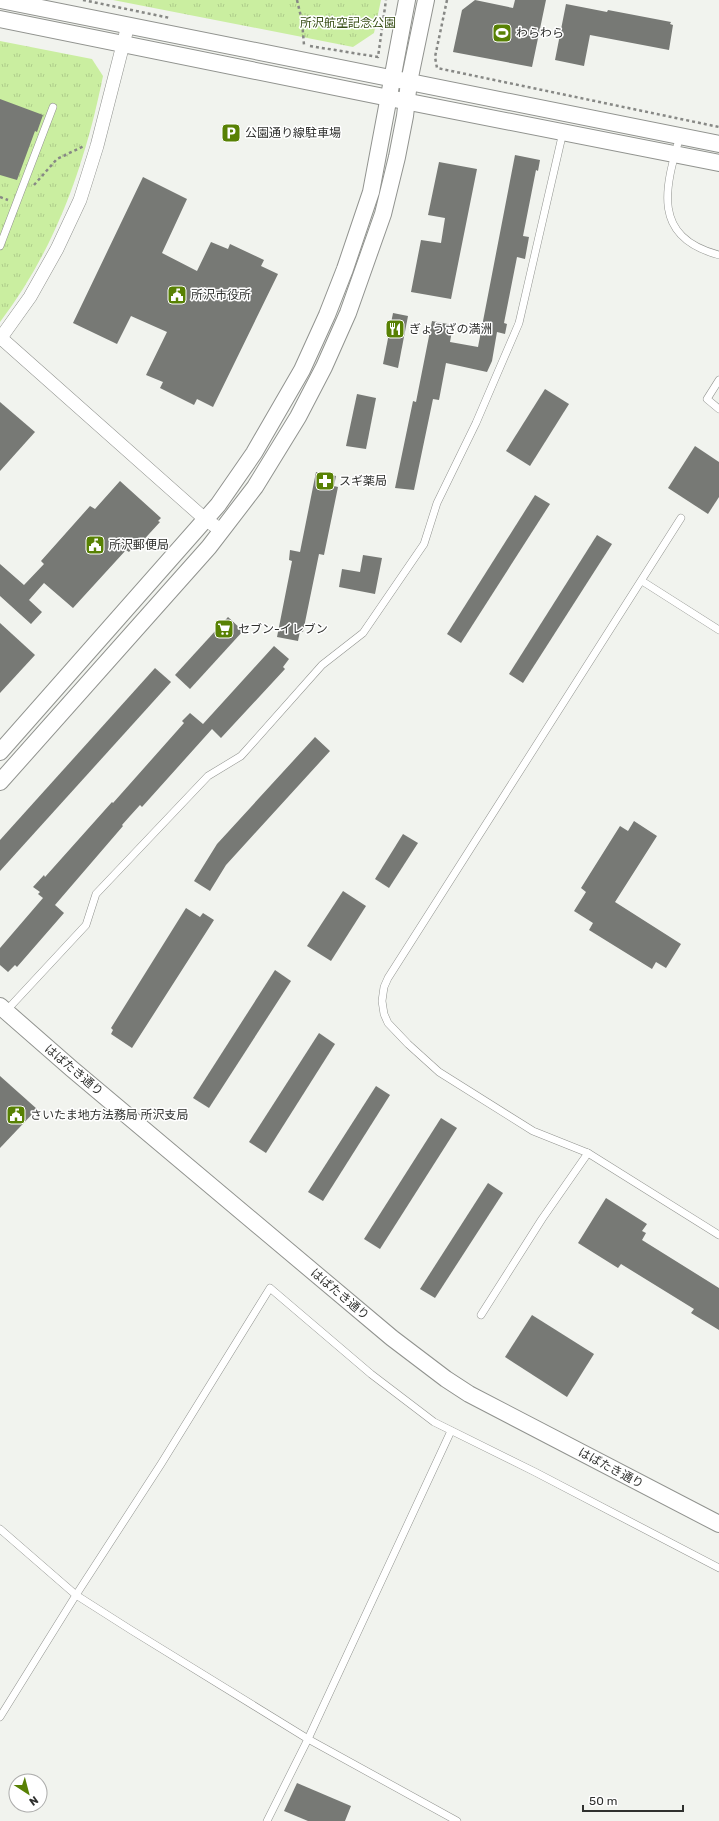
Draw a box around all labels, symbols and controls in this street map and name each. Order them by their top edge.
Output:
park label: 所沢航空記念公園 [300,16,396,30]
sports icon: わらわら [491,22,513,44]
place label: わらわら [516,26,564,40]
parking icon: 公園通り線駐車場 [220,122,242,144]
place label: 公園通り線駐車場 [245,126,341,140]
public building icon: 所沢市役所 [166,284,188,306]
place label: 所沢市役所 [191,288,251,302]
restaurant icon: ぎょうざの満洲 [384,318,406,340]
place label: ぎょうざの満洲 [409,322,492,336]
pharmacy icon: スギ薬局 [314,470,336,492]
place label: スギ薬局 [339,474,387,488]
public building icon: 所沢郵便局 [84,534,106,556]
place label: 所沢郵便局 [109,538,169,552]
supermarket icon: セブン-イレブン [213,618,235,640]
place label: セブン-イレブン [238,622,328,636]
street label: はばたき通り [42,1041,106,1099]
public building icon: さいたま地方法務局 所沢支局 [5,1104,27,1126]
place label: さいたま地方法務局 所沢支局 [30,1108,189,1122]
street label: はばたき通り [308,1265,372,1323]
street label: はばたき通り [576,1445,646,1491]
north arrow [8,1773,48,1813]
scale bar [583,1787,683,1813]
text: N [26,1793,41,1808]
text: 50 m [589,1794,617,1808]

